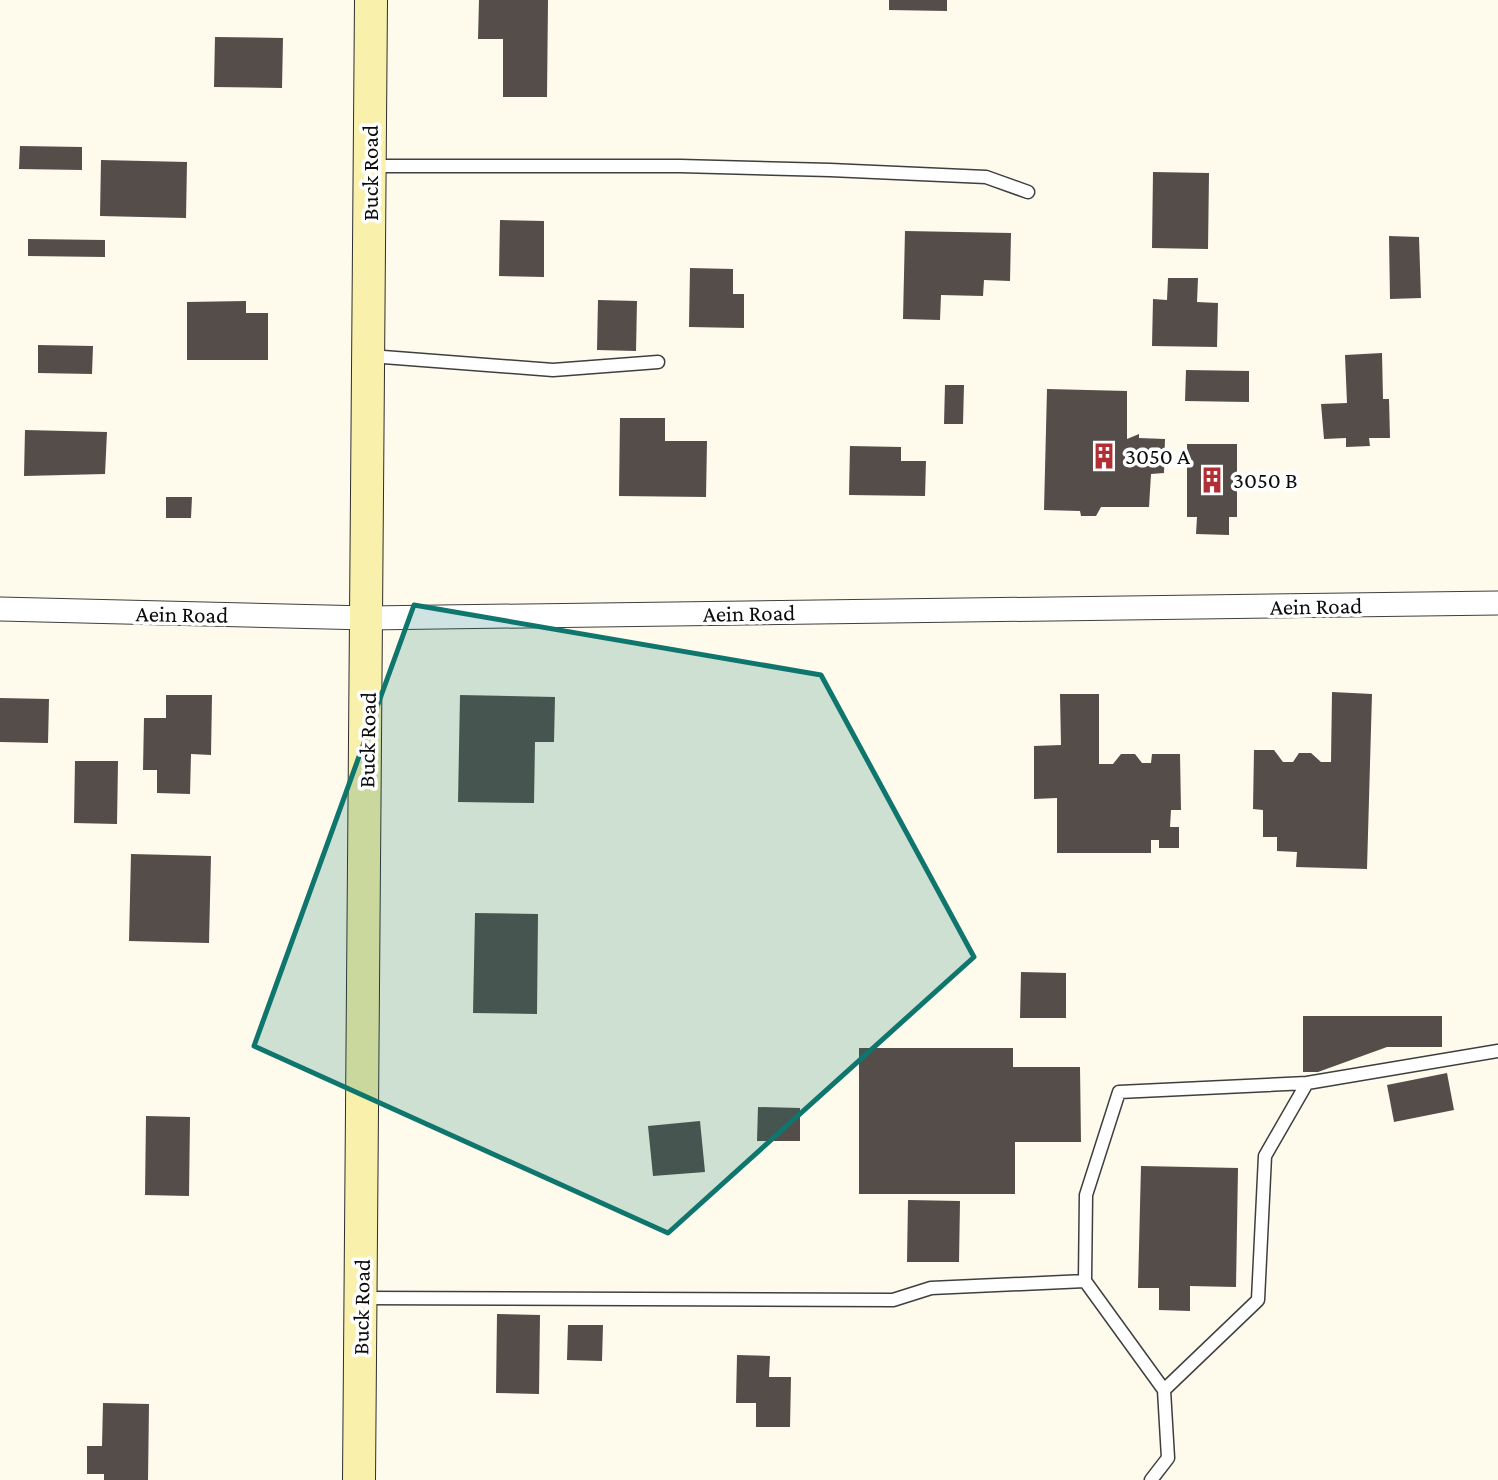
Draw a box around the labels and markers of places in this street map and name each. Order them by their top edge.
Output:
building icon: 3050 A [1089,441,1119,471]
place label: 3050 A [1125,443,1191,469]
building icon: 3050 B [1197,465,1227,495]
place label: 3050 B [1233,467,1298,493]

